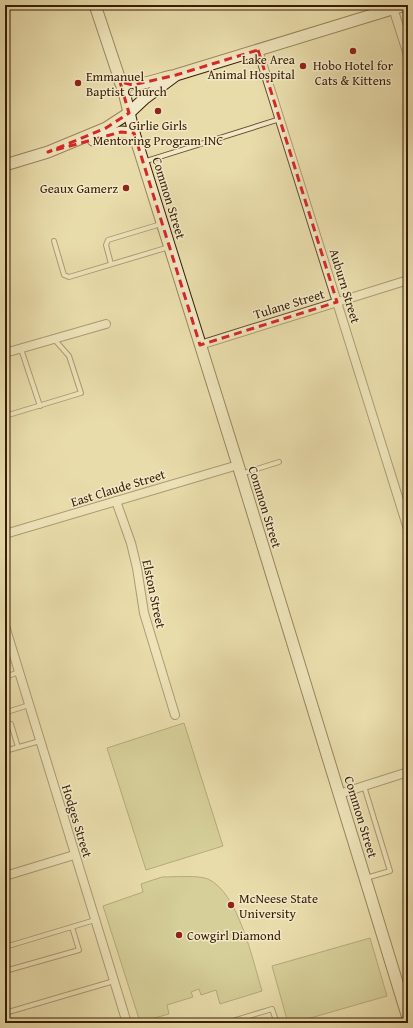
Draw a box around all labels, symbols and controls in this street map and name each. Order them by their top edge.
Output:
marker: Hobo Hotel for Cats & Kittens [348,46,358,56]
place label: Lake Area Animal Hospital [207,50,296,84]
place label: Hobo Hotel for Cats & Kittens [313,56,394,90]
marker: Lake Area Animal Hospital [298,61,308,71]
place label: Emmanuel Baptist Church [86,67,168,101]
marker: Emmanuel Baptist Church [73,78,83,88]
marker: Girlie Girls Mentoring Program INC [153,106,163,116]
place label: Girlie Girls Mentoring Program INC [93,116,223,150]
street label: Common Street [148,155,191,242]
place label: Geaux Gamerz [40,179,118,198]
marker: Geaux Gamerz [121,183,131,193]
street label: Auburn Street [325,246,365,326]
street label: Tulane Street [251,284,327,324]
street label: East Claude Street [68,464,168,511]
street label: Common Street [244,464,287,551]
street label: Elston Street [137,558,171,630]
street label: Common Street [340,774,383,861]
street label: Hodges Street [57,782,97,860]
place label: McNeese State University [239,889,318,923]
marker: McNeese State University [226,900,236,910]
place label: Cowgirl Diamond [187,926,281,945]
marker: Cowgirl Diamond [174,930,184,940]

